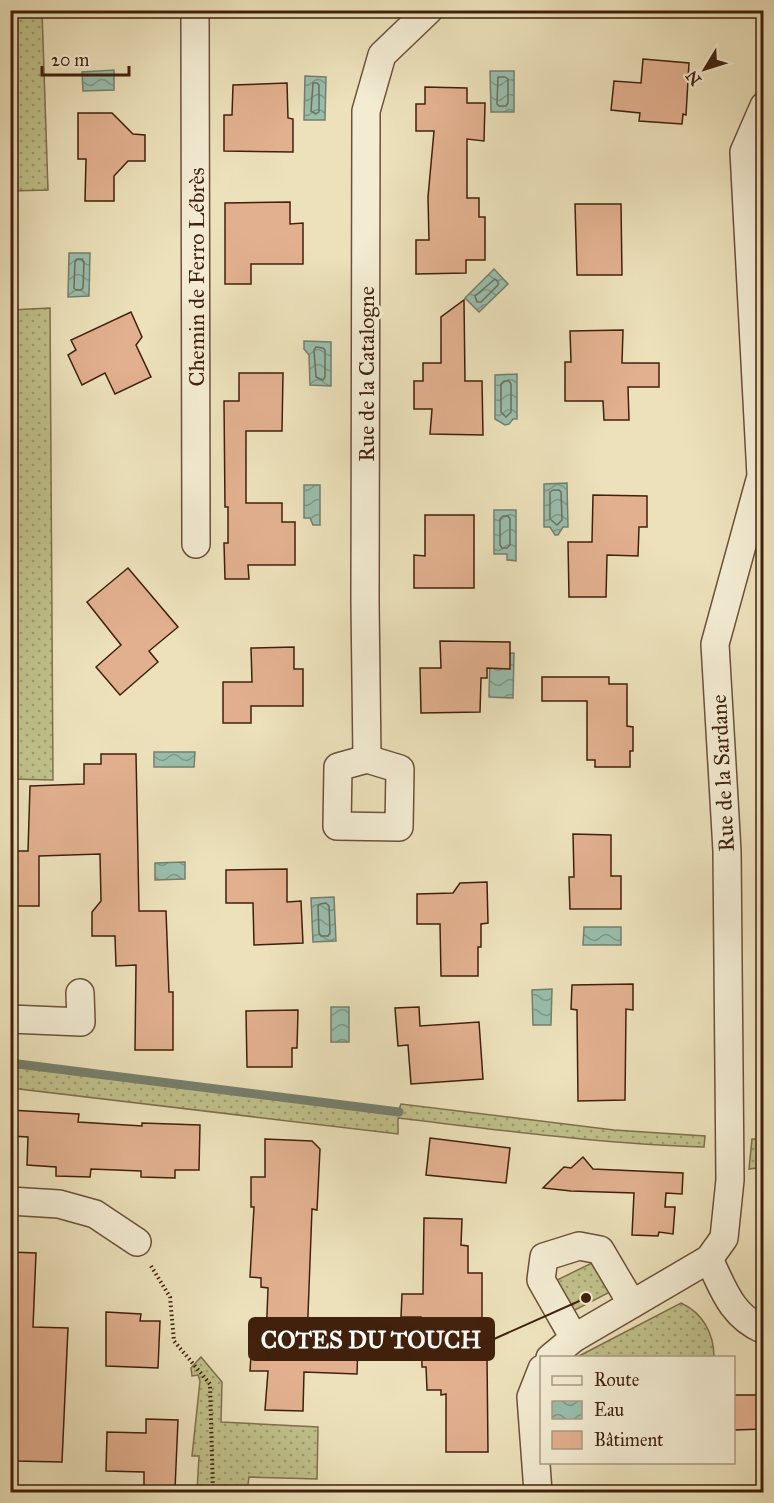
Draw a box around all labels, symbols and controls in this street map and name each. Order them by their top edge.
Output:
scale bar [42,39,129,77]
north arrow [675,39,735,99]
text: 20 m [51,49,89,71]
text: N [682,66,705,89]
street label: Chemin de Ferro Lébrès [183,167,210,387]
street label: Rue de la Catalogne [353,286,380,462]
street label: Rue de la Sardane [705,694,740,852]
callout: COTES DU TOUCH [249,1318,494,1360]
text: COTES DU TOUCH [261,1325,481,1355]
legend [540,1356,735,1464]
text: Route [594,1369,639,1391]
text: Eau [594,1399,624,1421]
text: Bâtiment [594,1429,664,1451]

